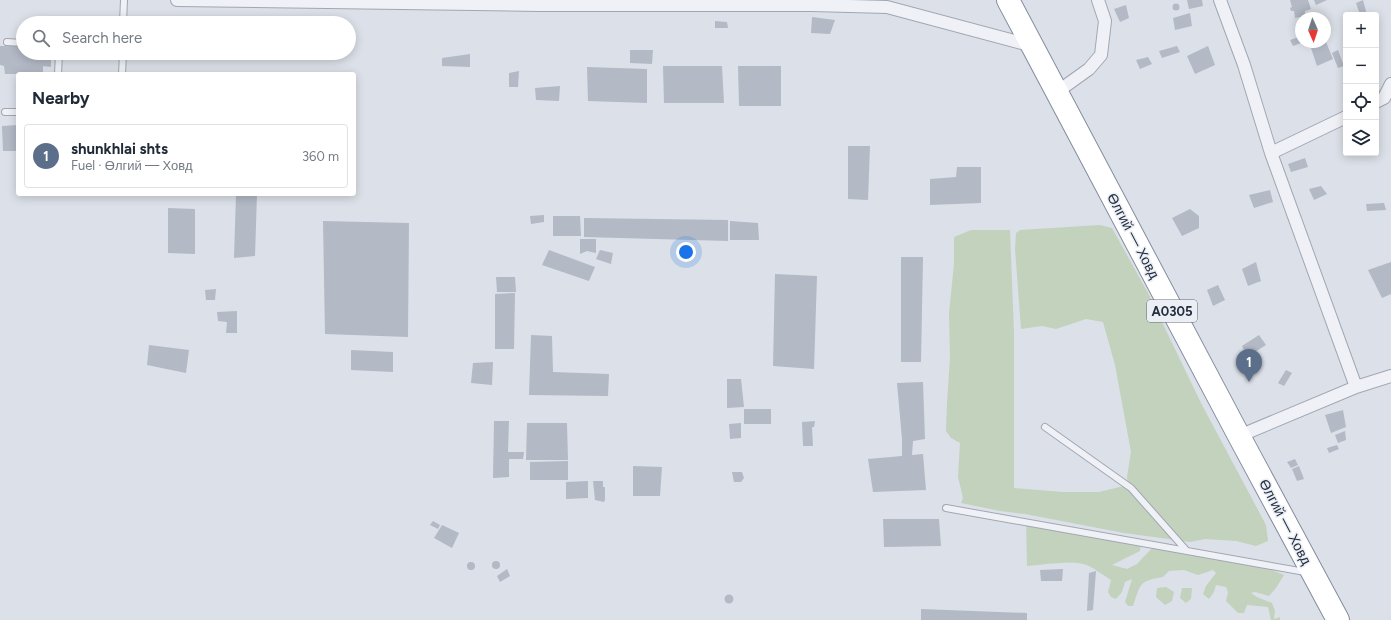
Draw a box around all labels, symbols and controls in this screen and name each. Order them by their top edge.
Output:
north arrow [1295,12,1331,48]
map controls [1343,12,1379,156]
button: + [1343,12,1379,48]
search box [16,16,356,60]
icon: search [30,27,52,49]
text: Search here [62,29,142,47]
button: − [1343,48,1379,84]
button: locate [1343,84,1379,120]
text: Nearby [32,88,90,108]
button: layers [1343,120,1379,156]
text: shunkhlai shts [71,140,168,158]
text: 1 [43,149,49,164]
text: 360 m [302,149,339,164]
text: Fuel · Өлгий — Ховд [71,158,193,173]
street label: Өлгий — Ховд [1103,190,1163,282]
your location [676,242,696,262]
road number: A0305 [1147,300,1197,322]
pin: 1 [1236,349,1262,382]
street label: Өлгий — Ховд [1255,476,1315,568]

